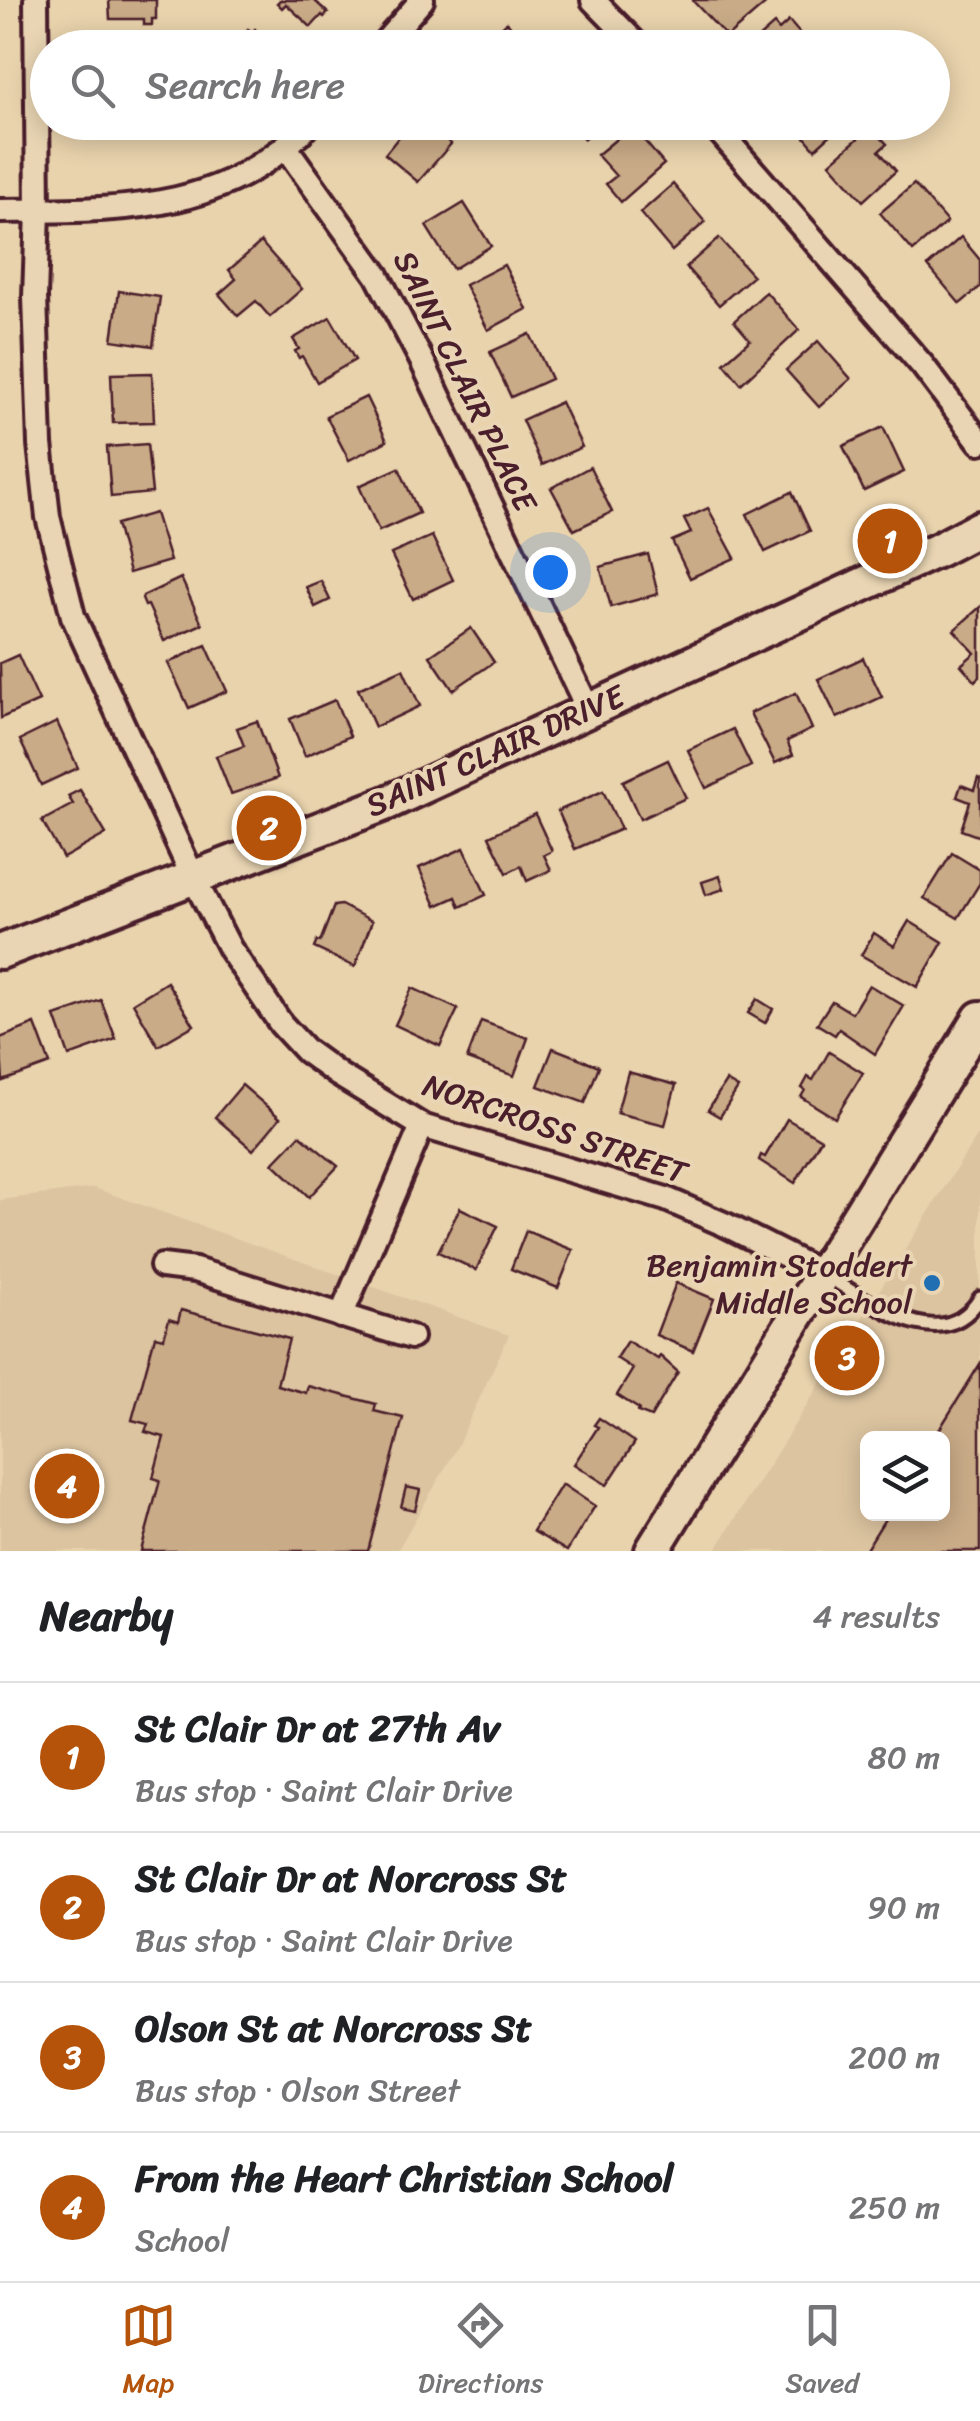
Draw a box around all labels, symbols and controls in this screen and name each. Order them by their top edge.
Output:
search box [30,30,950,140]
text: Search here [145,52,345,119]
icon: search [65,58,120,113]
street label: SAINT CLAIR PLACE [377,240,554,524]
pin: 1 [858,504,922,578]
your location [525,547,576,598]
street label: SAINT CLAIR DRIVE [356,667,636,834]
pin: 2 [236,790,302,866]
street label: NORCROSS STREET [415,1057,697,1202]
place label: Benjamin Stoddert Middle School [646,1237,913,1331]
marker: Benjamin Stoddert Middle School [921,1272,943,1294]
pin: 3 [814,1320,880,1396]
map controls [860,1431,950,1521]
button: layers [860,1431,950,1521]
pin: 4 [34,1448,100,1524]
text: Nearby [40,1579,173,1653]
text: 4 results [812,1588,940,1645]
text: St Clair Dr at 27th Av [135,1695,500,1762]
text: 1 [66,1729,79,1786]
text: 80 m [868,1729,940,1786]
text: Bus stop · Saint Clair Drive [135,1762,513,1819]
text: St Clair Dr at Norcross St [135,1845,567,1912]
text: 2 [63,1879,82,1936]
text: 90 m [867,1879,940,1936]
text: Bus stop · Saint Clair Drive [135,1912,513,1969]
text: Olson St at Norcross St [135,1995,532,2062]
text: 3 [64,2029,81,2086]
text: 200 m [848,2029,940,2086]
text: Bus stop · Olson Street [135,2062,460,2119]
text: From the Heart Christian School [135,2145,673,2212]
text: 4 [62,2179,83,2236]
text: 250 m [849,2179,940,2236]
text: School [135,2212,229,2269]
tab: Map [121,2298,176,2407]
tab: Directions [418,2298,543,2407]
tab: Saved [785,2298,859,2407]

